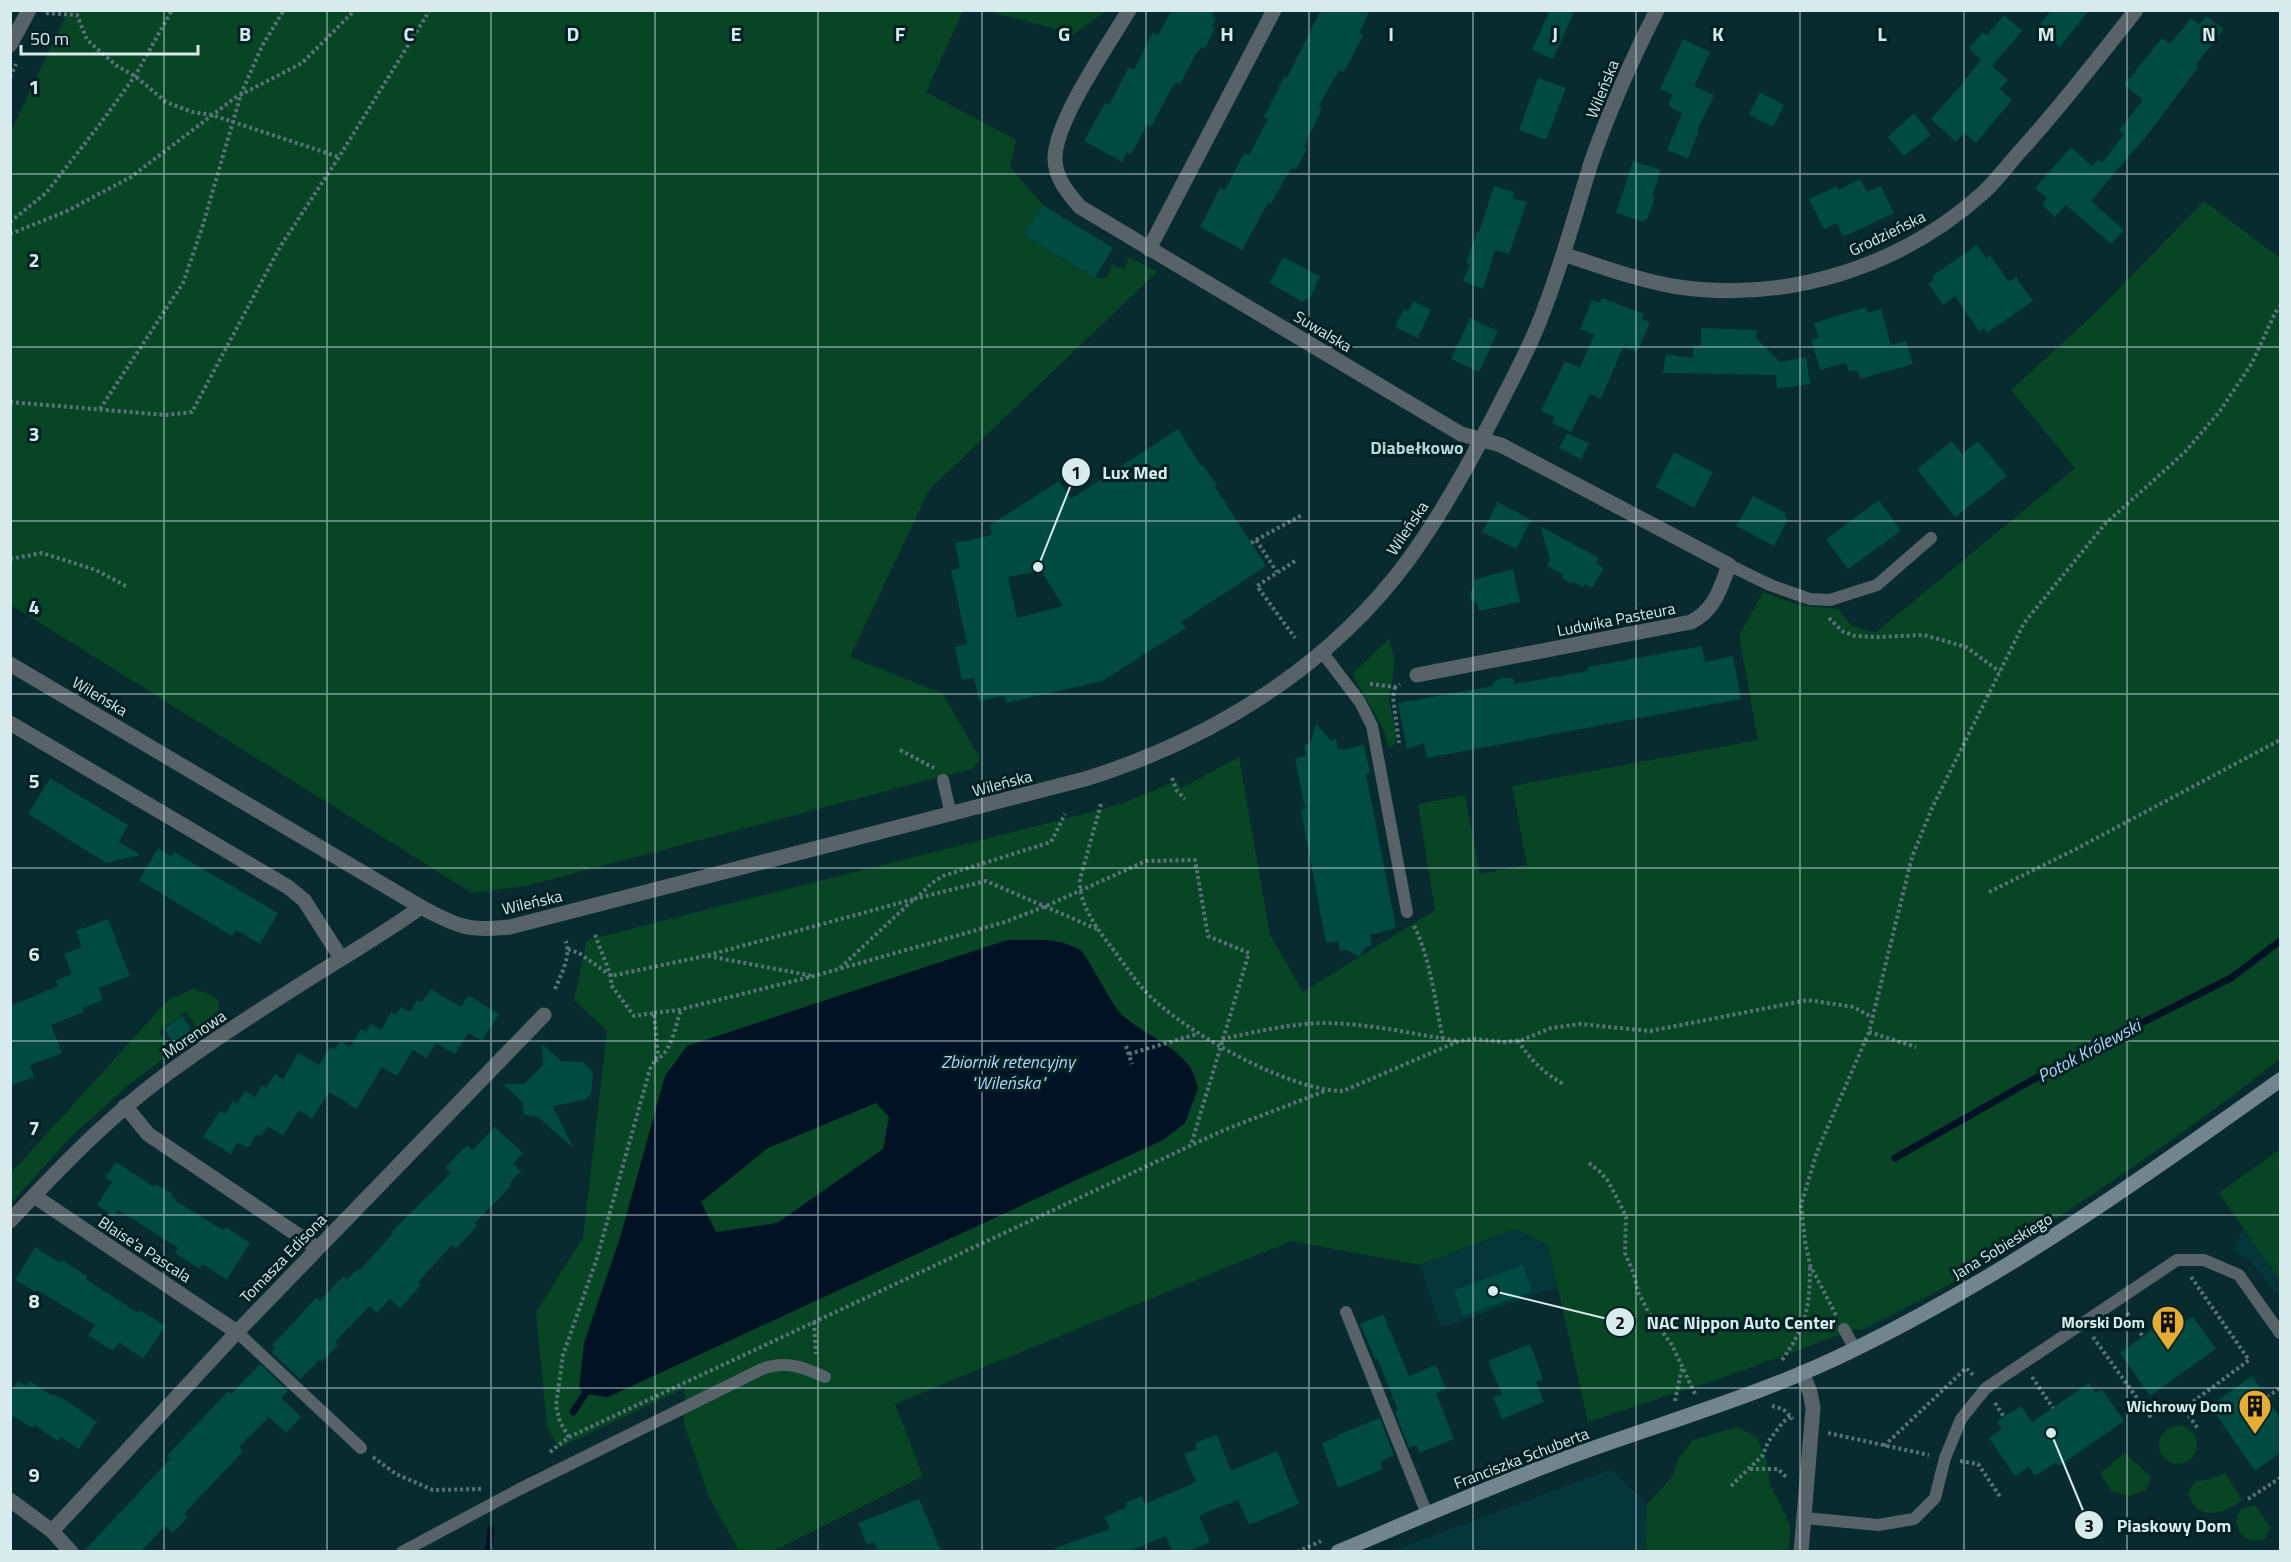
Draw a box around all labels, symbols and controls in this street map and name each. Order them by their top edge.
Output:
scale bar [21,18,198,56]
text: B [239,18,251,49]
text: C [404,18,415,49]
text: D [567,18,579,49]
text: E [730,18,742,49]
text: F [895,18,906,49]
text: G [1058,18,1070,49]
text: H [1220,18,1234,49]
text: I [1388,18,1394,49]
text: J [1552,18,1558,49]
text: K [1712,18,1724,49]
text: L [1877,18,1887,49]
text: M [2037,18,2055,49]
text: N [2202,18,2216,49]
text: 50 m [30,25,69,52]
street label: Wileńska [1579,56,1625,122]
text: 1 [28,71,40,102]
street label: Grodzieńska [1845,204,1929,262]
text: 2 [28,244,40,275]
street label: Suwalska [1289,304,1357,358]
text: 3 [28,418,40,449]
district label: Diabełkowo [1370,434,1464,461]
callout: Lux Med [1061,454,1180,490]
text: 1 [1071,459,1081,486]
text: Lux Med [1102,459,1168,486]
street label: Wileńska [1380,496,1434,560]
text: 4 [28,591,40,622]
street label: Ludwika Pasteura [1555,596,1677,642]
street label: Wileńska [68,670,132,722]
street label: Wileńska [969,763,1035,803]
text: 5 [28,765,40,796]
street label: Wileńska [500,883,564,921]
text: 6 [28,938,40,969]
street label: Morenowa [157,1004,231,1064]
water label: Potok Królewski [2032,1011,2147,1089]
water label: Zbiornik retencyjny "Wileńska" [941,1048,1077,1096]
text: 7 [28,1112,40,1143]
street label: Jana Sobieskiego [1947,1207,2057,1285]
street label: Tomasza Edisona [234,1208,332,1308]
street label: Blaise'a Pascala [94,1210,196,1288]
text: 8 [28,1285,40,1316]
callout: NAC Nippon Auto Center [1605,1304,1848,1340]
building icon: Morski Dom [2150,1304,2186,1351]
text: 2 [1615,1309,1625,1336]
text: NAC Nippon Auto Center [1646,1309,1836,1336]
place label: Morski Dom [2061,1310,2145,1334]
building icon: Wichrowy Dom [2237,1388,2273,1435]
place label: Wichrowy Dom [2127,1394,2232,1418]
street label: Franciszka Schuberta [1450,1421,1592,1495]
text: 9 [28,1459,40,1490]
callout: Piaskowy Dom [2074,1507,2243,1543]
text: 3 [2084,1512,2094,1539]
text: Piaskowy Dom [2117,1512,2231,1539]

